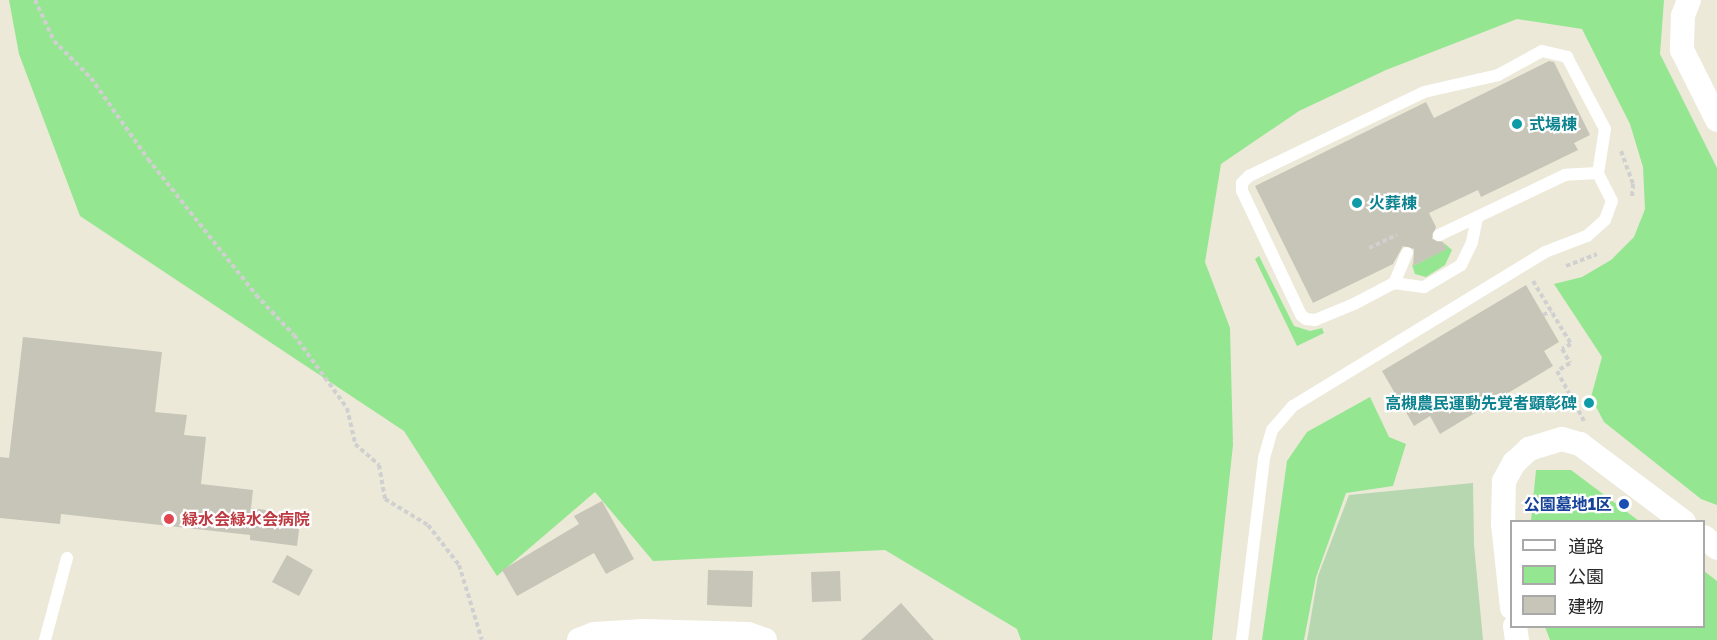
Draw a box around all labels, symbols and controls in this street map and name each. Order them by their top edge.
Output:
place label: 式場棟 [1529,114,1577,134]
marker: 式場棟 [1510,117,1524,131]
place label: 火葬棟 [1369,193,1417,213]
marker: 火葬棟 [1350,196,1364,210]
place label: 高槻農民運動先覚者顕彰碑 [1385,393,1577,413]
marker: 高槻農民運動先覚者顕彰碑 [1582,396,1596,410]
place label: 公園墓地1区 [1524,494,1612,514]
marker: 公園墓地1区 [1617,497,1631,511]
place label: 緑水会緑水会病院 [182,509,310,529]
marker: 緑水会緑水会病院 [160,510,178,528]
legend [1510,520,1705,628]
text: 道路 [1568,535,1604,557]
text: 公園 [1568,565,1604,587]
text: 建物 [1568,595,1604,617]

